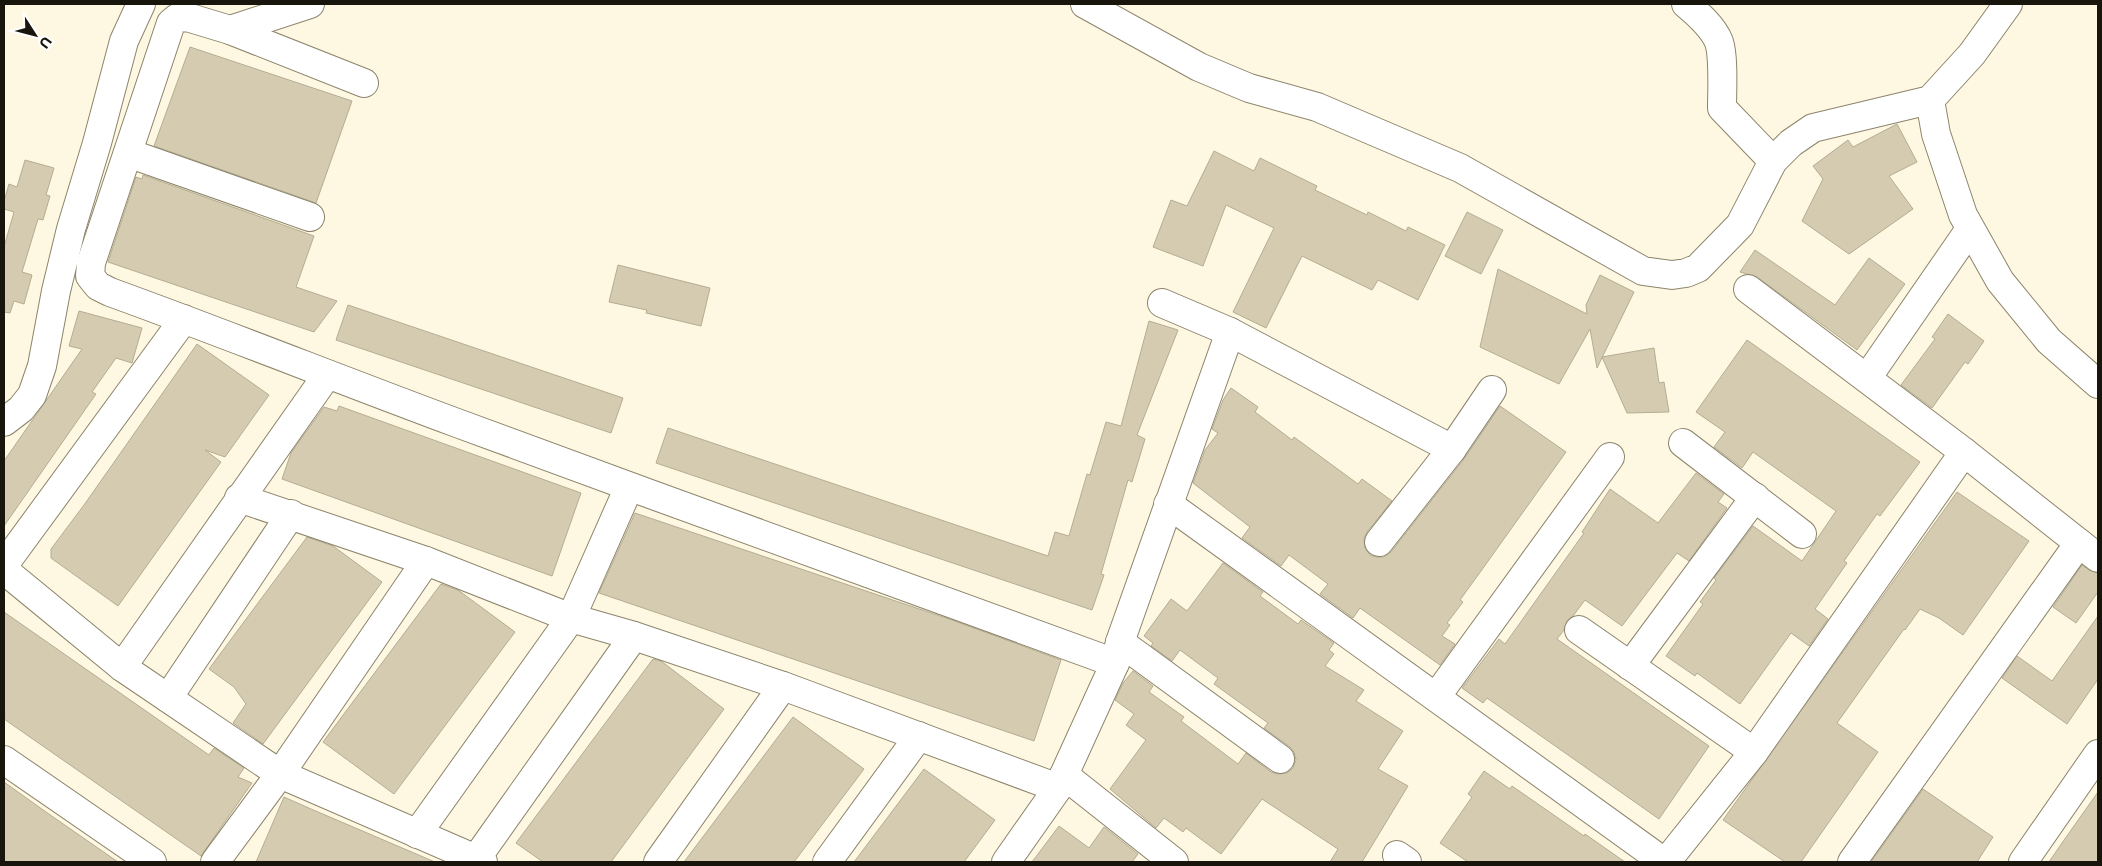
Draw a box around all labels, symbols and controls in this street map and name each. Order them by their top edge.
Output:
north arrow [10,10,60,60]
text: U [35,33,56,52]

